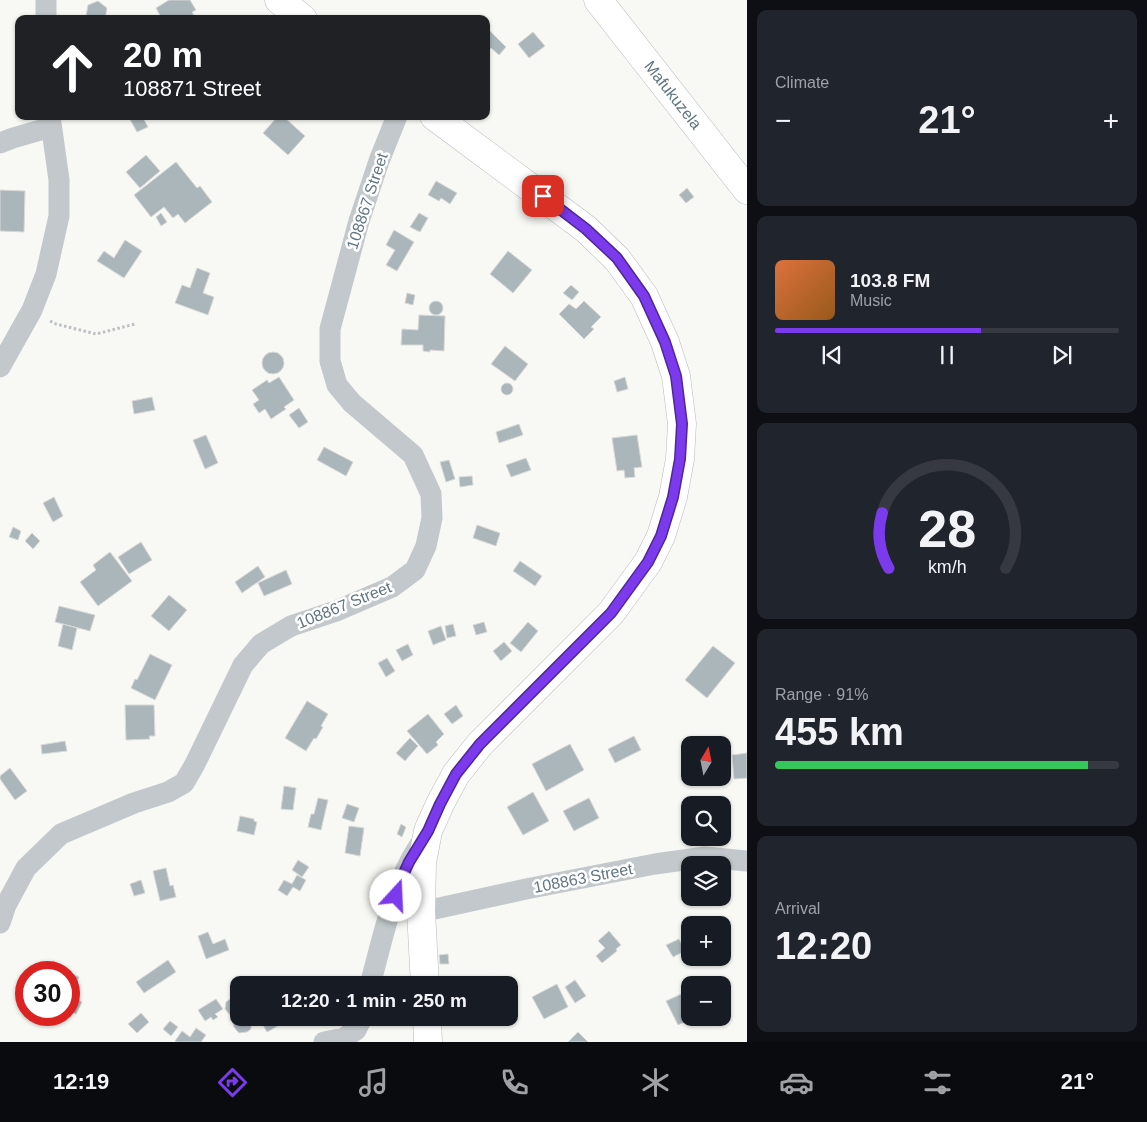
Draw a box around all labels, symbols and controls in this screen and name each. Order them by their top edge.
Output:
icon: ahead [40,35,105,100]
text: 20 m [123,35,203,74]
street label: Mafukuzela [641,58,705,133]
text: Climate [775,74,829,91]
text: 108871 Street [123,76,261,101]
text: 21° [918,99,976,141]
text: − [775,105,791,136]
text: + [1103,105,1119,136]
street label: 108867 Street [343,150,391,251]
pin [522,175,564,217]
icon: arrive [529,182,557,210]
text: 103.8 FM [850,270,930,291]
text: Music [850,292,892,309]
icon: previous [818,341,846,369]
icon: pause [933,341,961,369]
icon: next [1048,341,1076,369]
text: 28 [918,500,976,558]
text: km/h [928,557,966,577]
street label: 108867 Street [294,578,394,632]
text: Range · 91% [775,686,868,703]
text: 455 km [775,711,904,753]
north arrow [681,736,731,786]
map controls [681,736,731,1026]
button: search [681,796,731,846]
button: layers [681,856,731,906]
street label: 108863 Street [532,860,635,896]
position arrow [369,869,421,921]
text: Arrival [775,900,820,917]
button: + [681,916,731,966]
text: 12:20 [775,925,872,967]
speed limit sign: 30 [15,961,80,1026]
button: − [681,976,731,1026]
text: 12:20 · 1 min · 250 m [281,990,467,1011]
icon: directions [215,1065,250,1100]
icon: music [356,1065,391,1100]
icon: phone [497,1065,532,1100]
icon: climate [638,1065,673,1100]
icon: car [779,1065,814,1100]
icon: filters [920,1065,955,1100]
text: 12:19 [53,1069,109,1094]
text: 21° [1061,1069,1094,1094]

